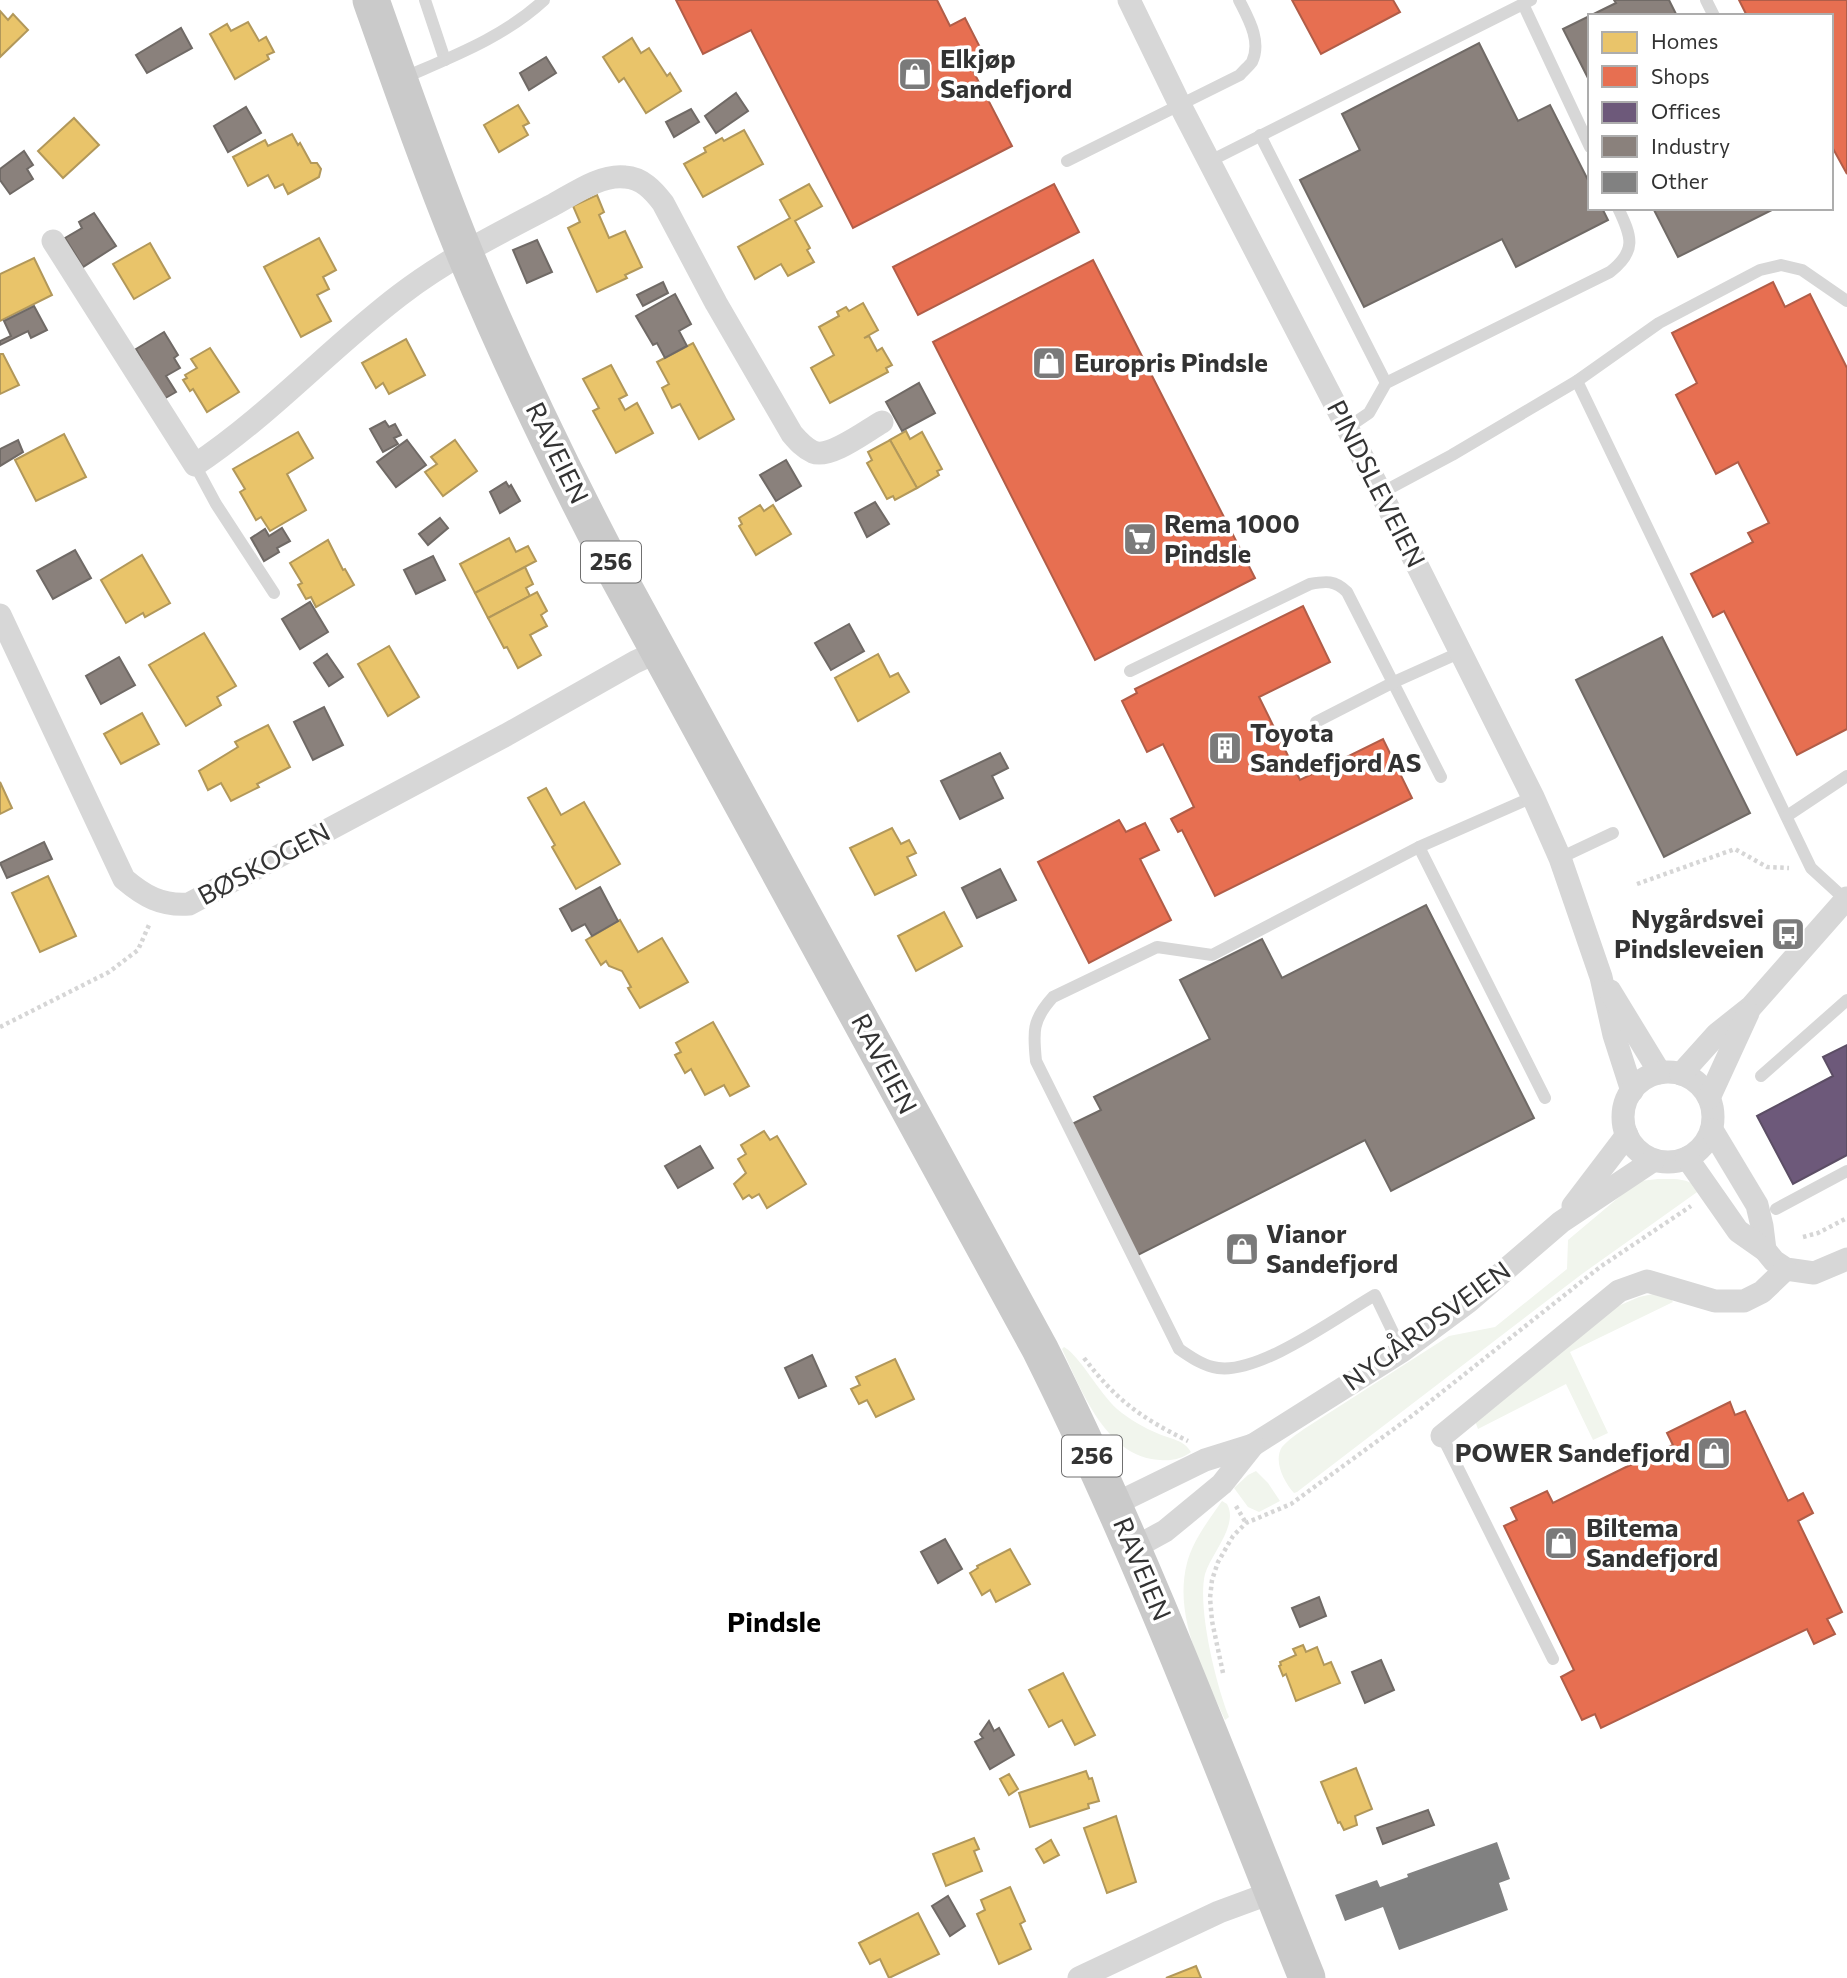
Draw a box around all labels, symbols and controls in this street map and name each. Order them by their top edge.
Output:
legend [1588,14,1833,210]
text: Homes [1651,28,1718,53]
place label: Elkjøp Sandefjord [940,42,1072,103]
shop icon: Elkjøp Sandefjord [896,55,934,93]
text: Shops [1651,63,1710,88]
text: Offices [1651,98,1721,123]
text: Industry [1651,133,1730,158]
text: Other [1651,168,1708,193]
shop icon: Europris Pindsle [1030,344,1068,382]
place label: Europris Pindsle [1074,346,1268,377]
street label: PINDSLEVEIEN [1322,395,1433,572]
street label: RAVEIEN [521,397,596,508]
place label: Rema 1000 Pindsle [1164,507,1300,568]
supermarket icon: Rema 1000 Pindsle [1121,520,1159,558]
road number: 256 [581,542,641,582]
place label: Toyota Sandefjord AS [1250,716,1421,777]
building icon: Toyota Sandefjord AS [1206,729,1244,767]
street label: BØSKOGEN [192,815,335,910]
place label: Nygårdsvei Pindsleveien [1614,902,1764,963]
bus stop icon: Nygårdsvei Pindsleveien [1769,915,1807,953]
street label: RAVEIEN [846,1008,925,1119]
place label: Vianor Sandefjord [1266,1217,1398,1278]
shop icon: Vianor Sandefjord [1223,1230,1261,1268]
street label: NYGÅRDSVEIEN [1336,1254,1516,1396]
shop icon: POWER Sandefjord [1695,1434,1733,1472]
road number: 256 [1062,1436,1122,1476]
place label: POWER Sandefjord [1455,1436,1690,1467]
place label: Biltema Sandefjord [1586,1511,1718,1572]
street label: RAVEIEN [1108,1512,1179,1625]
shop icon: Biltema Sandefjord [1542,1524,1580,1562]
district label: Pindsle [727,1604,821,1638]

